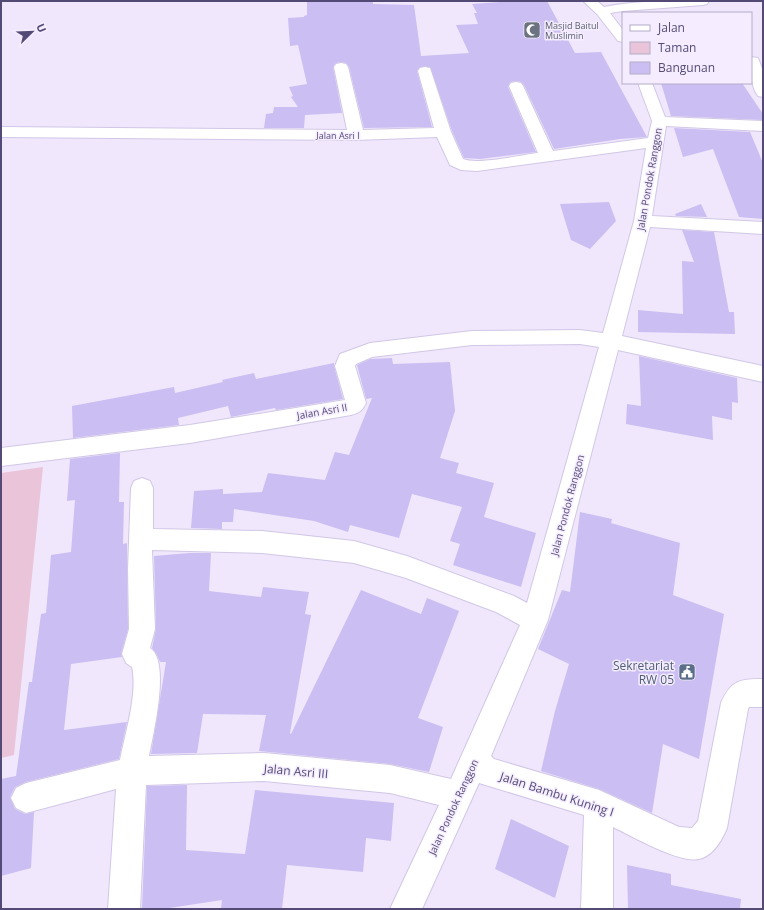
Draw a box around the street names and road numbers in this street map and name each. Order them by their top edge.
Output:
street label: Jalan Pondok Ranggon [633,127,665,232]
street label: Jalan Asri I [315,129,360,142]
street label: Jalan Asri II [295,400,348,422]
street label: Jalan Pondok Ranggon [547,453,587,558]
street label: Jalan Pondok Ranggon [424,757,481,858]
street label: Jalan Asri III [262,760,329,782]
street label: Jalan Bambu Kuning I [497,767,616,820]

